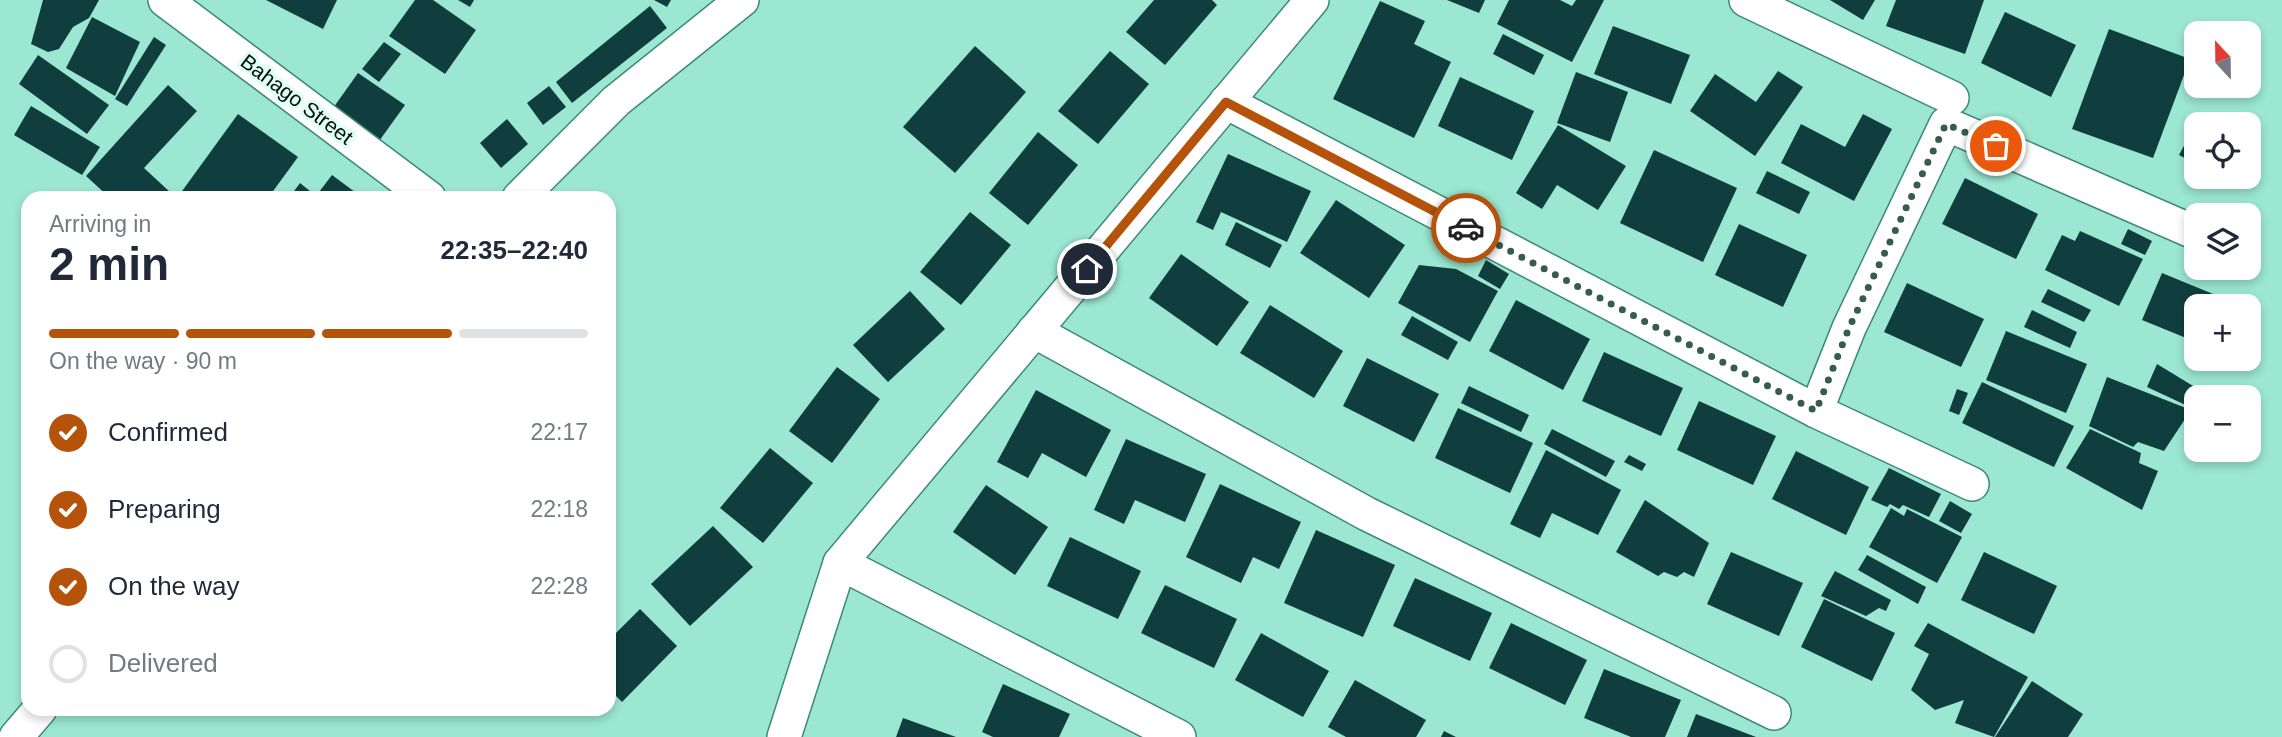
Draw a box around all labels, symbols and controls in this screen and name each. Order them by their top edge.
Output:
north arrow [2184,21,2261,98]
map controls [2184,21,2261,462]
street label: Bahago Street [236,49,358,149]
button: locate [2184,112,2261,189]
pin [1966,116,2026,176]
icon: bag [1977,127,2015,165]
courier [1431,193,1501,263]
button: layers [2184,203,2261,280]
icon: car [1447,209,1485,247]
text: Arriving in [49,211,151,237]
text: 22:35–22:40 [441,235,588,265]
text: 2 min [49,238,169,290]
pin [1057,239,1117,299]
icon: home [1068,250,1106,288]
button: + [2184,294,2261,371]
text: On the way · 90 m [49,348,237,374]
button: − [2184,385,2261,462]
icon: check [49,414,87,452]
text: Confirmed [108,417,228,447]
text: 22:17 [530,419,588,445]
icon: check [49,491,87,529]
text: Preparing [108,494,221,524]
text: 22:18 [530,496,588,522]
icon: check [49,568,87,606]
text: On the way [108,571,240,601]
text: 22:28 [530,573,588,599]
text: Delivered [108,648,218,678]

